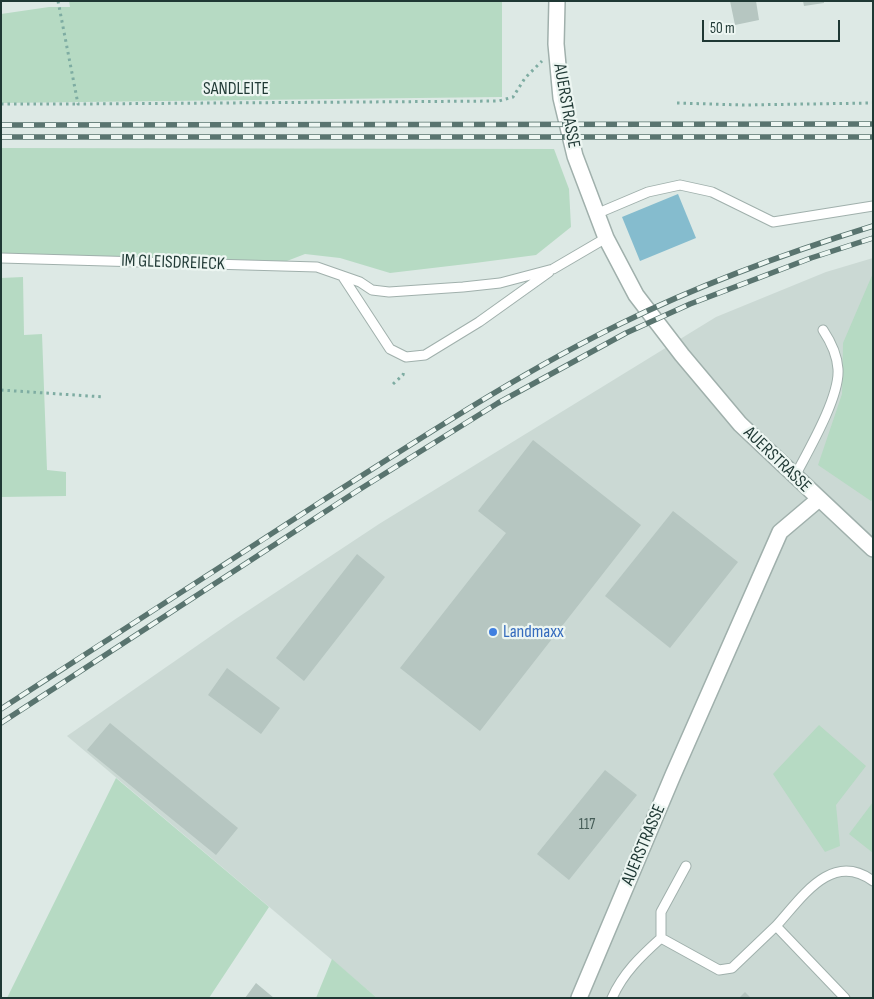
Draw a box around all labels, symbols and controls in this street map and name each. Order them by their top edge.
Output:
scale bar [704,10,842,42]
text: 50 m [710,19,735,38]
street label: AUERSTRASSE [548,62,584,150]
street label: SANDLEITE [203,78,269,100]
street label: IM GLEISDREIECK [121,250,225,276]
street label: AUERSTRASSE [739,423,815,497]
place label: Landmaxx [503,621,564,643]
marker: Landmaxx [487,626,499,638]
street label: AUERSTRASSE [617,801,671,889]
house number: 117 [579,816,595,834]

